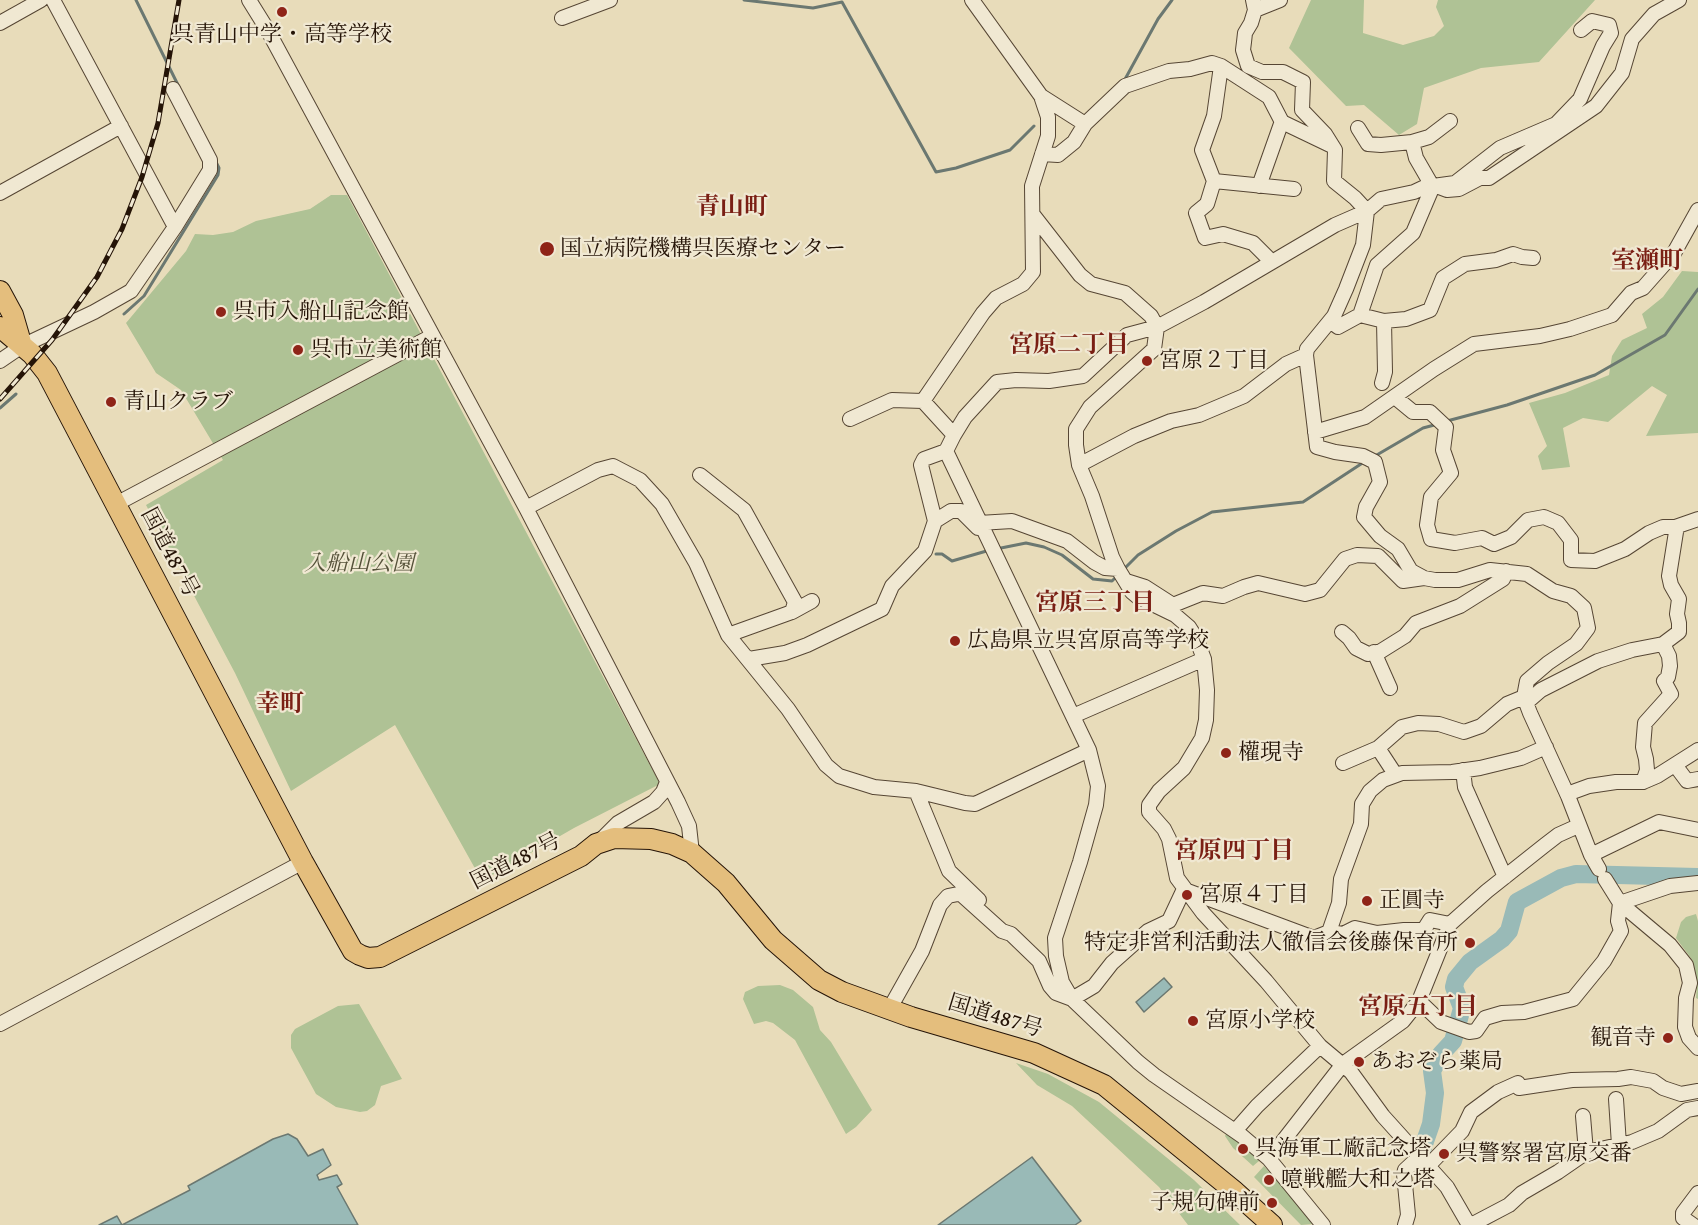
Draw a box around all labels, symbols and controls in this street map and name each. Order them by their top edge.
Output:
marker: 呉青山中学・高等学校 [275,5,289,19]
place label: 呉青山中学・高等学校 [172,22,392,48]
district label: 青山町 [696,194,768,222]
place label: 国立病院機構呉医療センター [560,236,846,262]
marker: 国立病院機構呉医療センター [538,240,556,258]
district label: 室瀬町 [1611,248,1683,276]
place label: 呉市入船山記念館 [233,299,409,325]
marker: 呉市入船山記念館 [214,305,228,319]
district label: 宮原二丁目 [1009,332,1129,360]
place label: 呉市立美術館 [310,337,442,363]
marker: 呉市立美術館 [291,343,305,357]
place label: 宮原２丁目 [1159,348,1269,374]
marker: 宮原２丁目 [1140,354,1154,368]
place label: 青山クラブ [123,389,233,415]
marker: 青山クラブ [104,395,118,409]
street label: 国道487号 [134,504,204,602]
park label: 入船山公園 [304,551,414,577]
district label: 宮原三丁目 [1035,590,1155,618]
place label: 広島県立呉宮原高等学校 [967,628,1209,654]
marker: 広島県立呉宮原高等学校 [948,634,962,648]
district label: 幸町 [256,691,304,719]
place label: 權現寺 [1238,740,1304,766]
marker: 權現寺 [1219,746,1233,760]
street label: 国道487号 [466,828,566,896]
district label: 宮原四丁目 [1174,838,1294,866]
place label: 宮原４丁目 [1199,882,1309,908]
marker: 宮原４丁目 [1180,888,1194,902]
place label: 正圓寺 [1379,888,1445,914]
marker: 正圓寺 [1360,894,1374,908]
place label: 特定非営利活動法人徹信会後藤保育所 [1084,930,1458,956]
marker: 特定非営利活動法人徹信会後藤保育所 [1463,936,1477,950]
street label: 国道487号 [944,990,1046,1044]
district label: 宮原五丁目 [1358,994,1478,1022]
place label: 宮原小学校 [1205,1008,1315,1034]
marker: 宮原小学校 [1186,1014,1200,1028]
place label: 観音寺 [1590,1025,1656,1051]
marker: 観音寺 [1661,1031,1675,1045]
place label: あおぞら薬局 [1371,1049,1503,1075]
marker: あおぞら薬局 [1352,1055,1366,1069]
place label: 呉海軍工廠記念塔 [1255,1136,1431,1162]
place label: 呉警察署宮原交番 [1456,1141,1632,1167]
marker: 呉海軍工廠記念塔 [1236,1142,1250,1156]
marker: 呉警察署宮原交番 [1437,1147,1451,1161]
place label: 噫戦艦大和之塔 [1281,1167,1435,1193]
marker: 噫戦艦大和之塔 [1262,1173,1276,1187]
place label: 子規句碑前 [1150,1190,1260,1216]
marker: 子規句碑前 [1265,1196,1279,1210]

